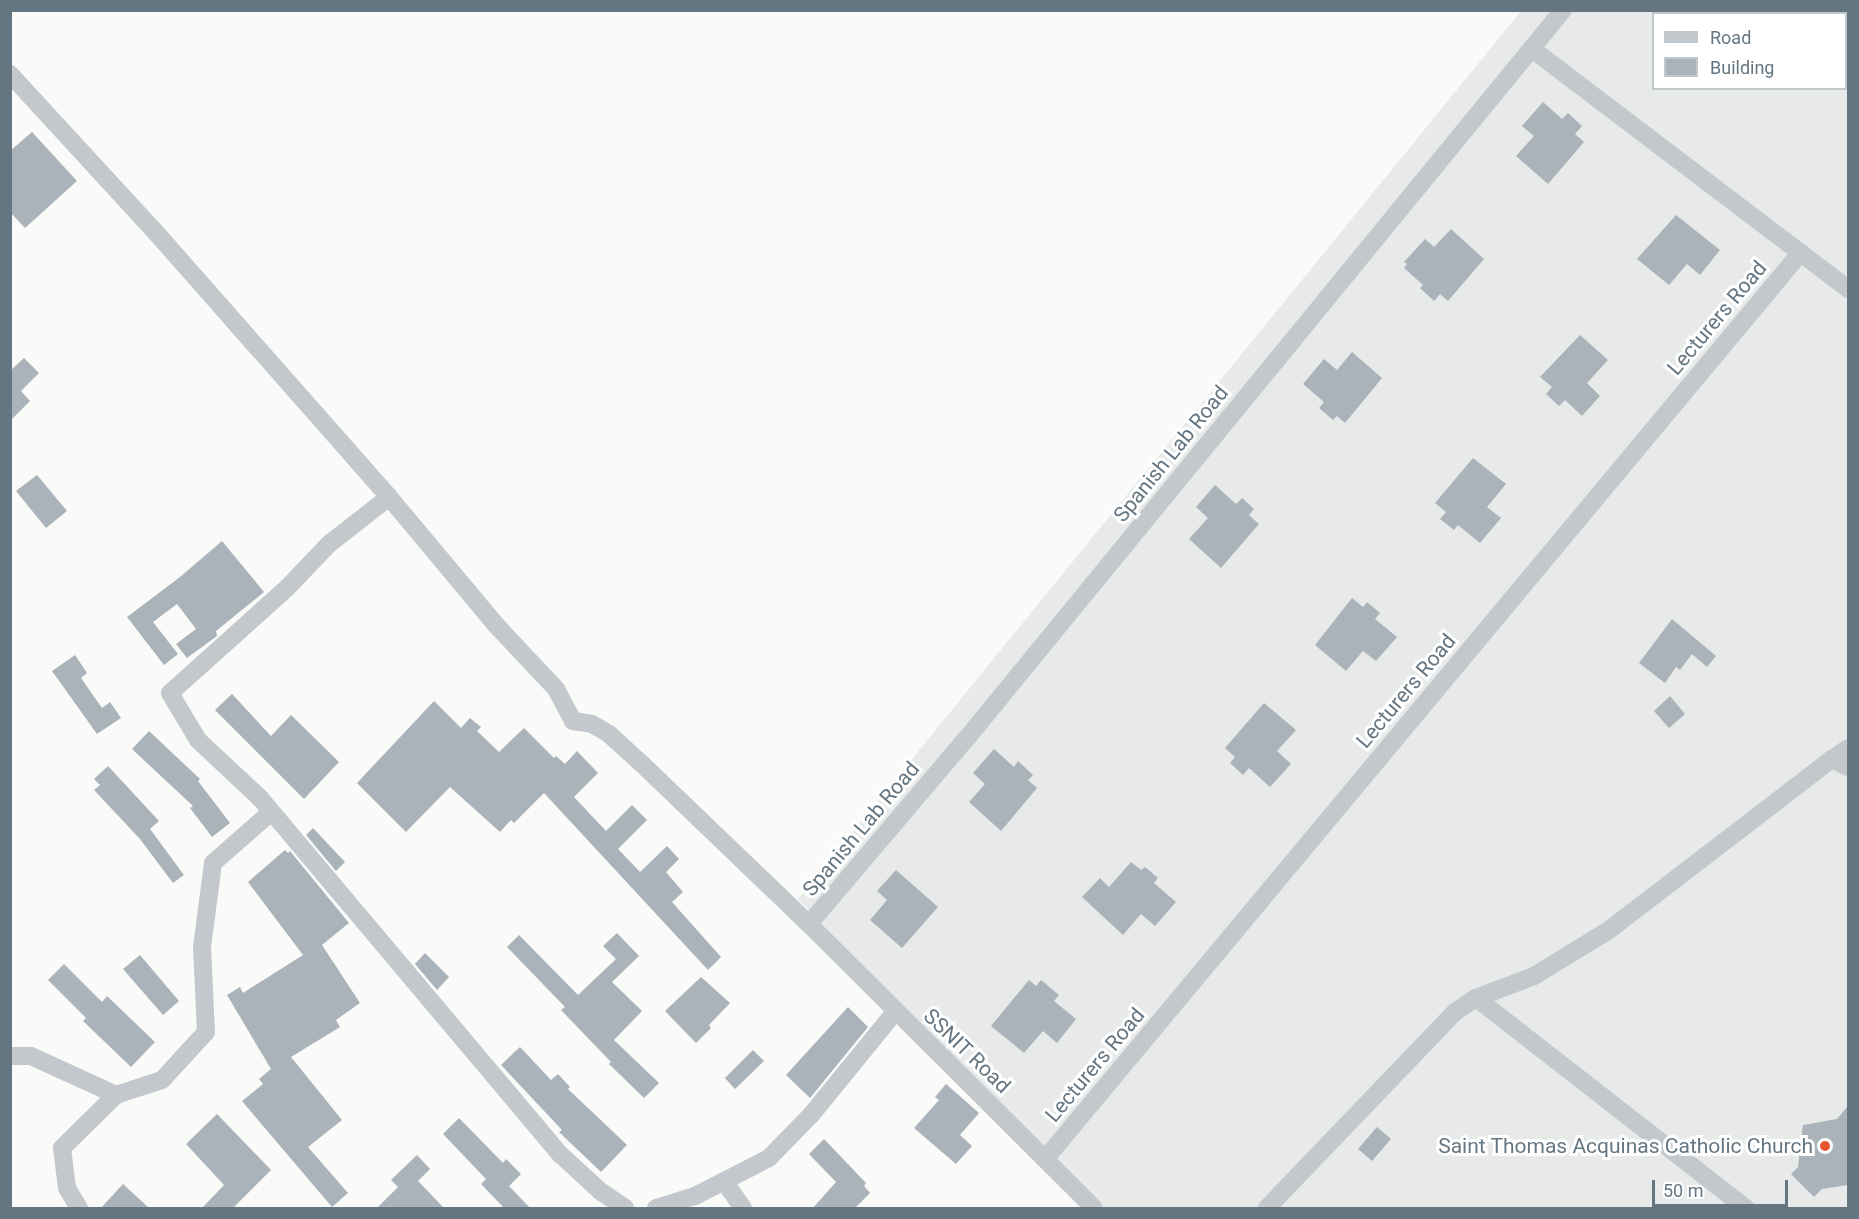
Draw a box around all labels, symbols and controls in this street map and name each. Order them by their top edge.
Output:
legend [1652,12,1847,90]
text: Road [1710,27,1751,48]
text: Building [1710,57,1774,78]
street label: Lecturers Road [1662,256,1772,380]
street label: Spanish Lab Road [1108,381,1234,527]
street label: Lecturers Road [1351,629,1461,753]
street label: Spanish Lab Road [797,757,925,901]
street label: SSNIT Road [918,1003,1016,1099]
street label: Lecturers Road [1040,1003,1150,1127]
place label: Saint Thomas Acquinas Catholic Church [1438,1133,1813,1159]
marker: Saint Thomas Acquinas Catholic Church [1818,1139,1832,1153]
scale bar [1655,1168,1792,1206]
text: 50 m [1663,1180,1703,1201]

